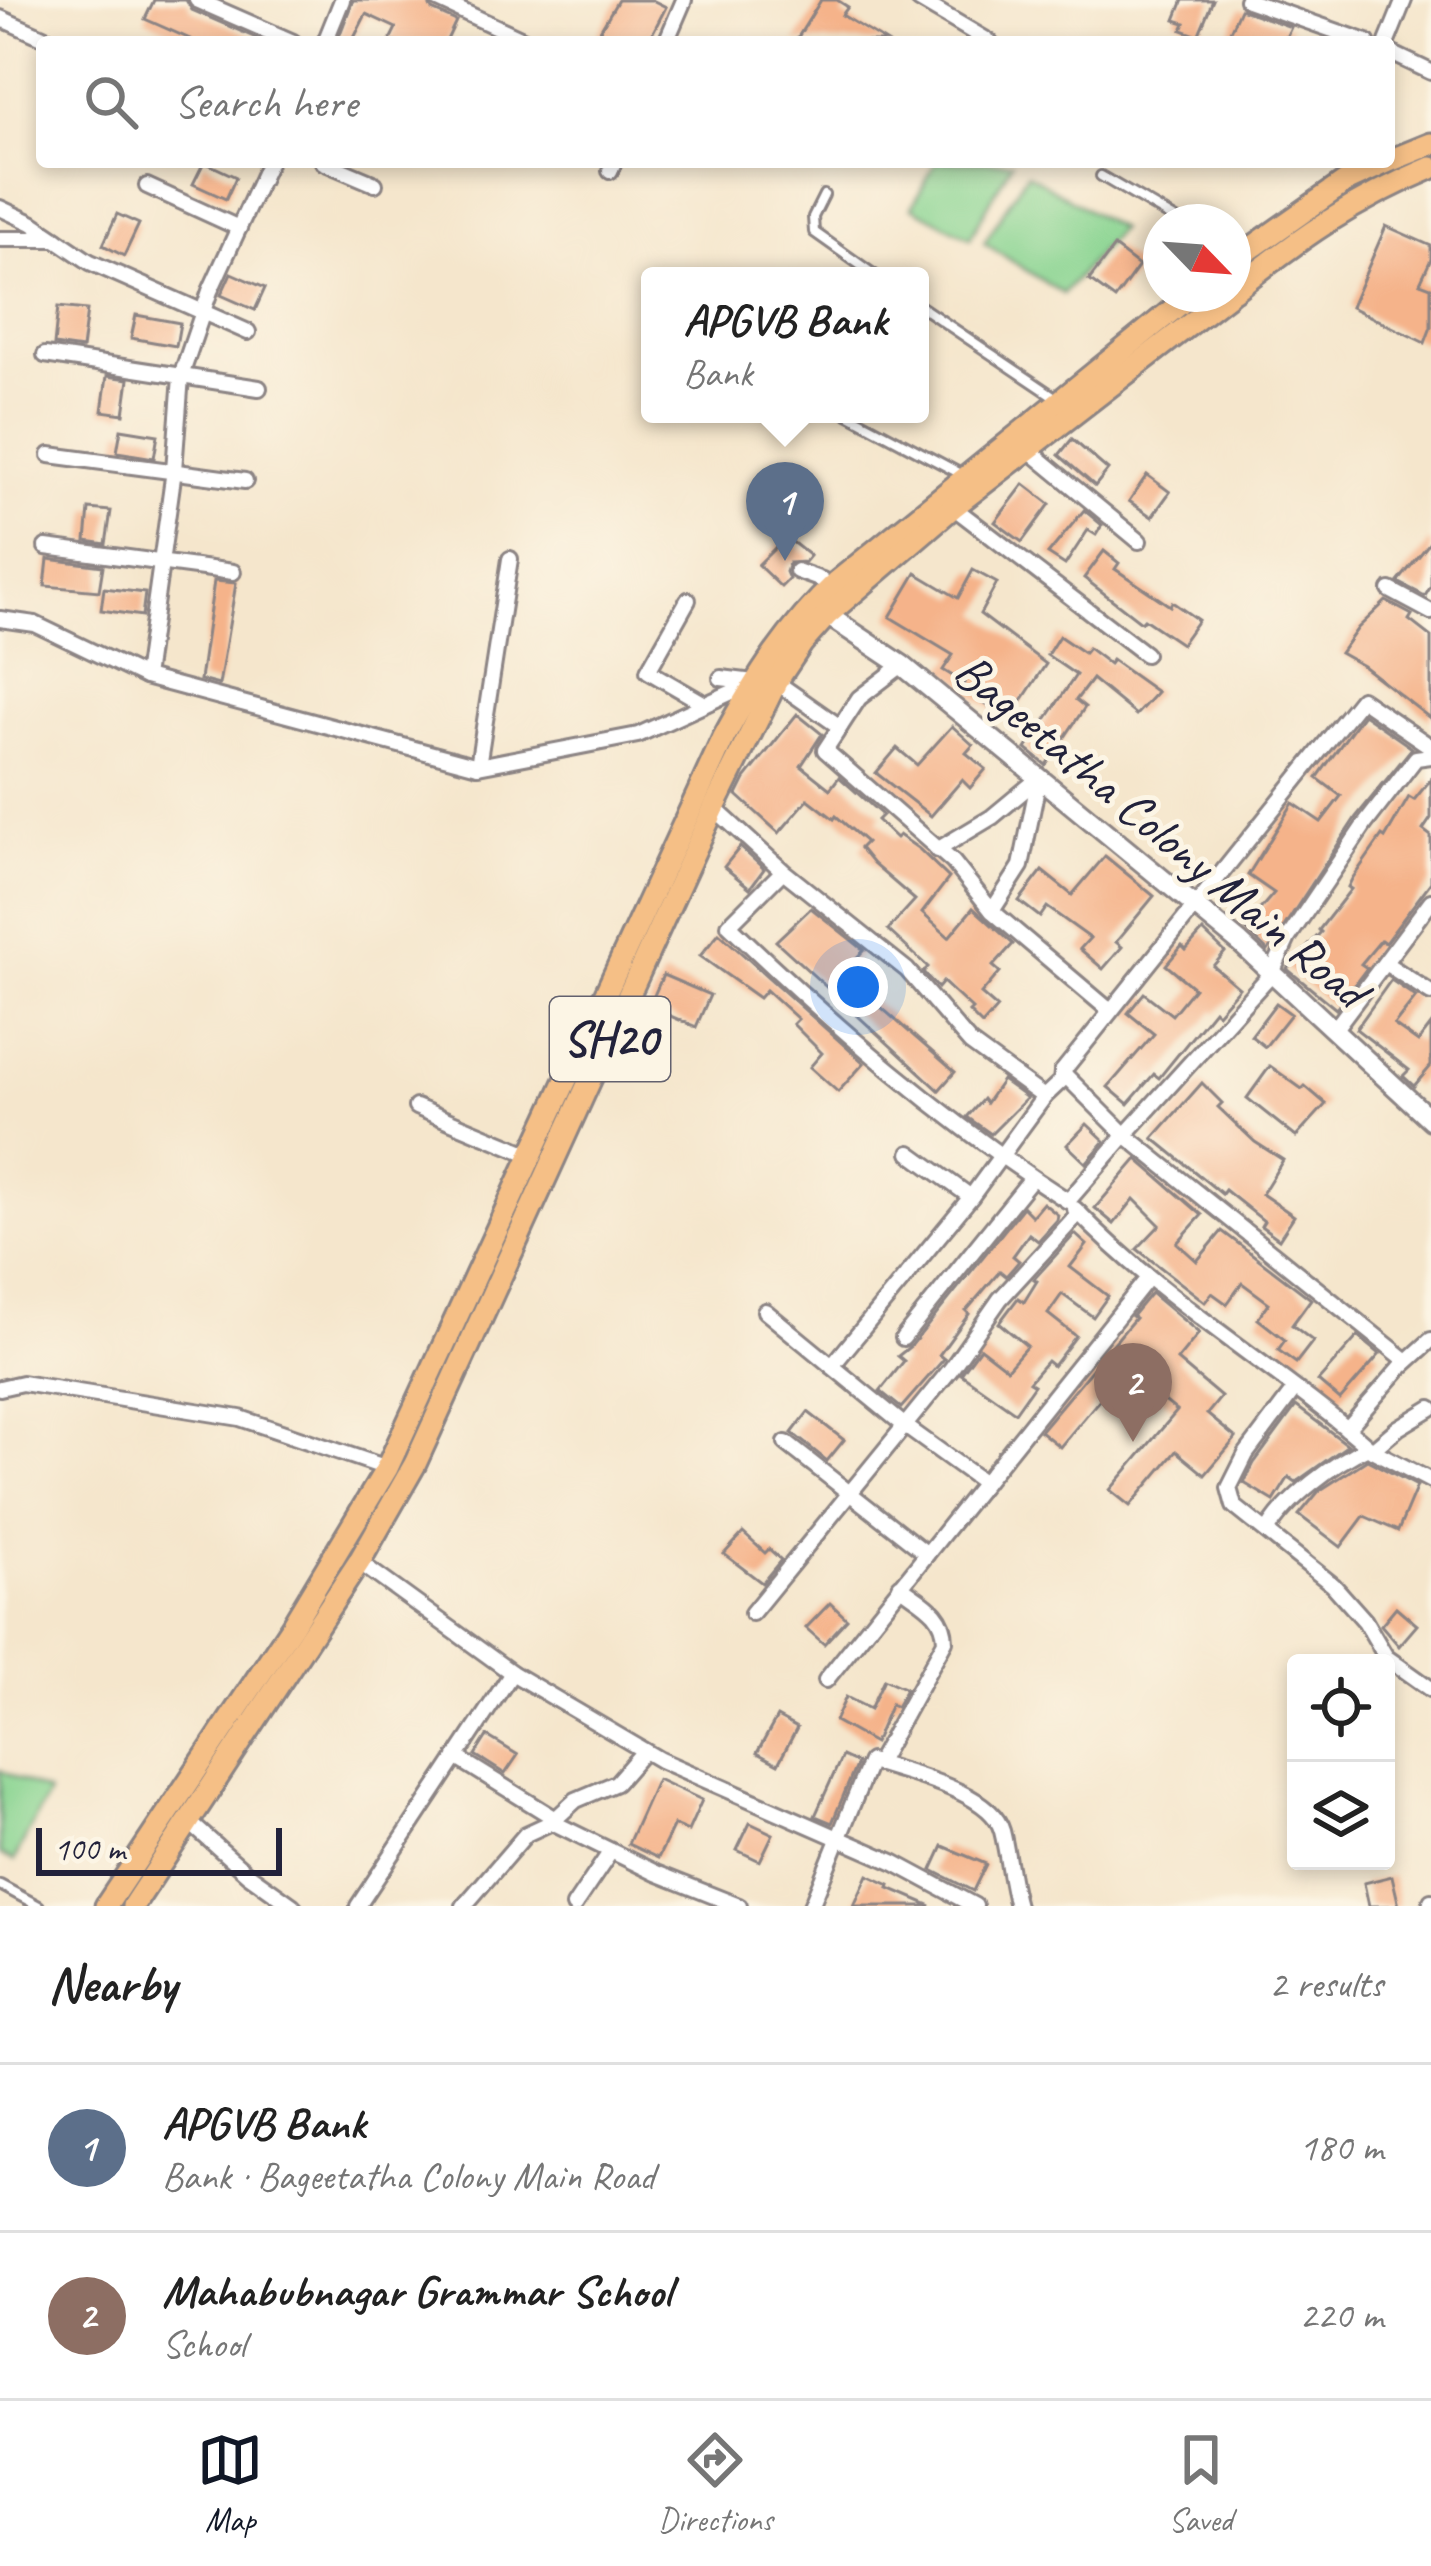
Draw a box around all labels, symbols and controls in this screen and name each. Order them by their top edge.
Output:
search box [36,36,1395,168]
icon: search [78,69,144,135]
text: Search here [174,74,357,131]
north arrow [1143,204,1251,312]
popup [641,267,929,423]
text: APGVB Bank [683,292,887,349]
text: Bank [683,349,752,398]
pin: 1 [746,462,824,561]
street label: Bageetatha Colony Main Road [941,638,1386,1026]
your location [828,957,888,1017]
road number: SH20 [550,997,670,1081]
pin: 2 [1094,1343,1172,1442]
map controls [1287,1654,1395,1870]
button: locate [1287,1654,1395,1762]
button: layers [1287,1762,1395,1870]
scale bar [36,1822,282,1875]
text: 100 m [54,1828,125,1870]
text: Nearby [48,1952,176,2016]
text: 2 results [1269,1960,1383,2009]
text: APGVB Bank [162,2095,365,2152]
text: 1 [78,2123,96,2172]
text: 180 m [1299,2123,1383,2172]
text: Bank · Bageetatha Colony Main Road [162,2152,655,2201]
text: Mahabubnagar Grammar School [162,2263,671,2320]
text: 2 [78,2291,96,2340]
text: 220 m [1299,2291,1383,2340]
text: School [162,2320,246,2369]
tab: Map [197,2427,263,2541]
tab: Directions [658,2427,773,2541]
tab: Saved [1168,2427,1234,2541]

